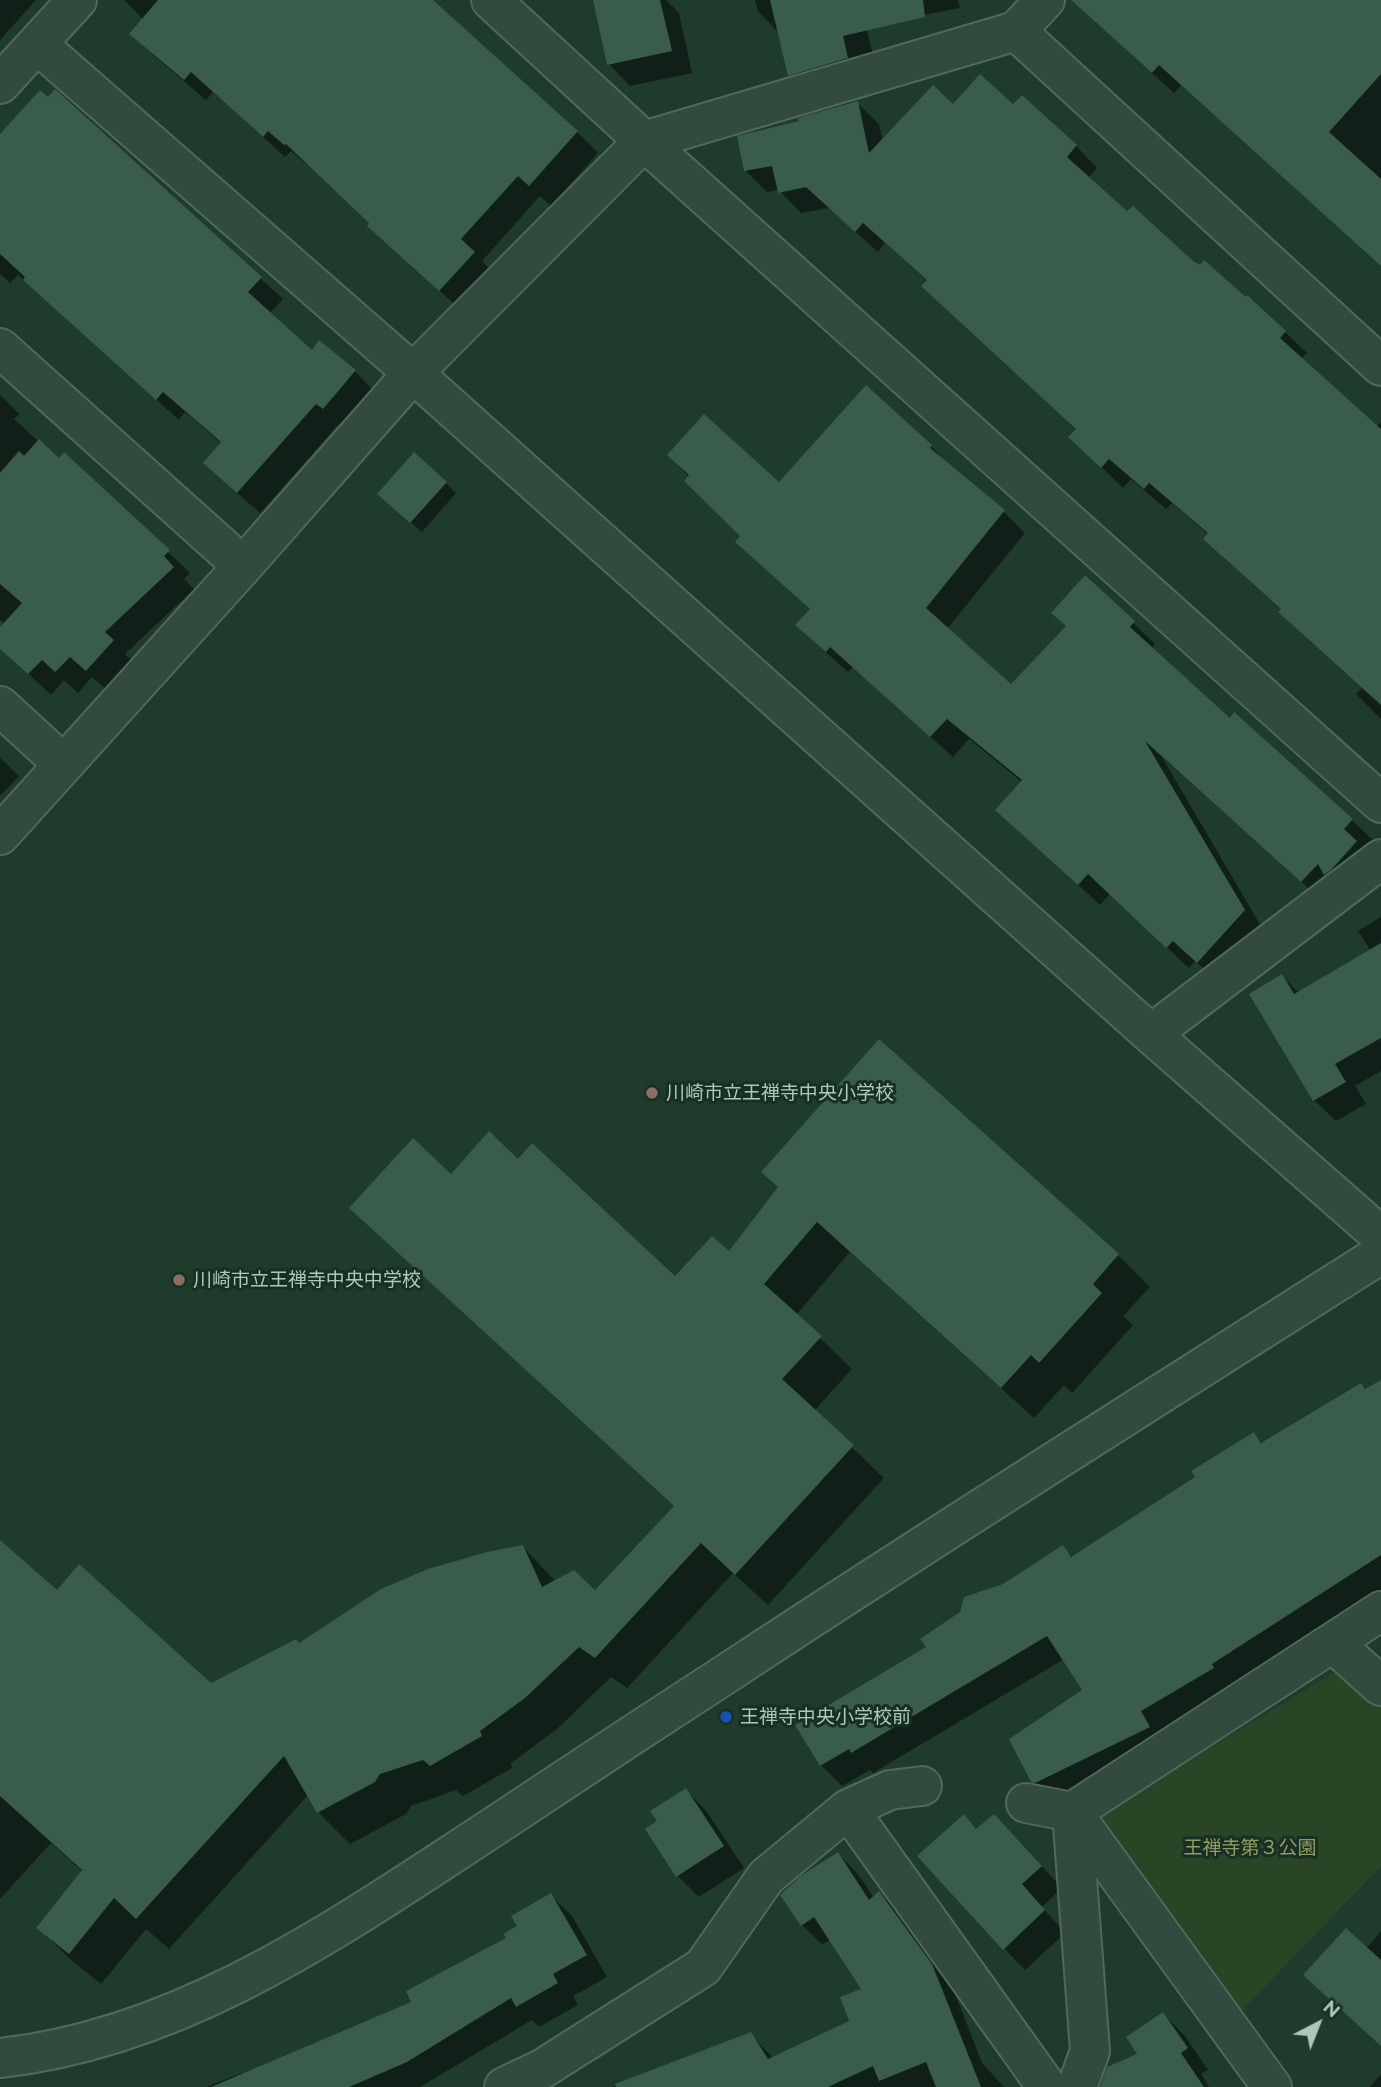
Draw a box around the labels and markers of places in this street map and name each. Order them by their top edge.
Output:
place label: 川崎市立王禅寺中央小学校 [666,1082,894,1104]
marker: 川崎市立王禅寺中央小学校 [644,1085,660,1101]
place label: 川崎市立王禅寺中央中学校 [193,1269,421,1291]
marker: 川崎市立王禅寺中央中学校 [171,1272,187,1288]
place label: 王禅寺中央小学校前 [740,1706,911,1728]
marker: 王禅寺中央小学校前 [718,1709,734,1725]

